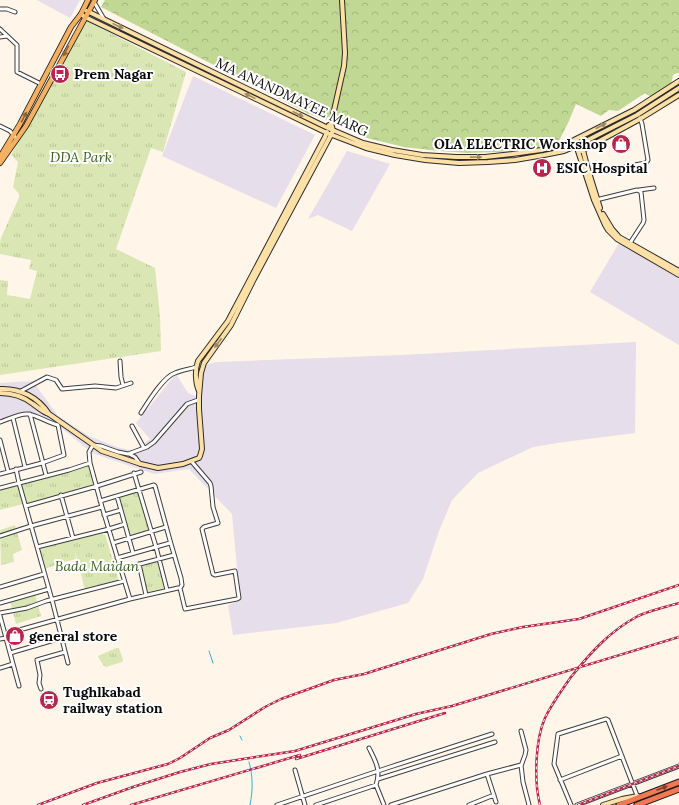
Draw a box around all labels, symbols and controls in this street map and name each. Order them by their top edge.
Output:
one-way arrow [113,23,124,29]
one-way arrow [63,45,70,57]
street label: MA ANANDMAYEE MARG [213,54,372,141]
bus stop icon: Prem Nagar [49,63,71,85]
place label: Prem Nagar [74,65,153,83]
one-way arrow [244,93,255,99]
one-way arrow [20,111,27,123]
one-way arrow [292,111,304,117]
one-way arrow [595,123,607,130]
shop icon: OLA ELECTRIC Workshop [610,133,632,155]
place label: OLA ELECTRIC Workshop [434,135,607,153]
park label: DDA Park [50,148,112,166]
one-way arrow [470,154,483,160]
hospital icon: ESIC Hospital [531,157,553,179]
place label: ESIC Hospital [556,159,648,177]
one-way arrow [214,338,222,349]
park label: Bada Maidan [55,557,140,575]
shop icon: general store [4,625,26,647]
place label: general store [29,627,118,645]
place label: Tughlkabad railway station [63,683,163,717]
station icon: Tughlkabad railway station [38,689,60,711]
one-way arrow [656,785,668,791]

